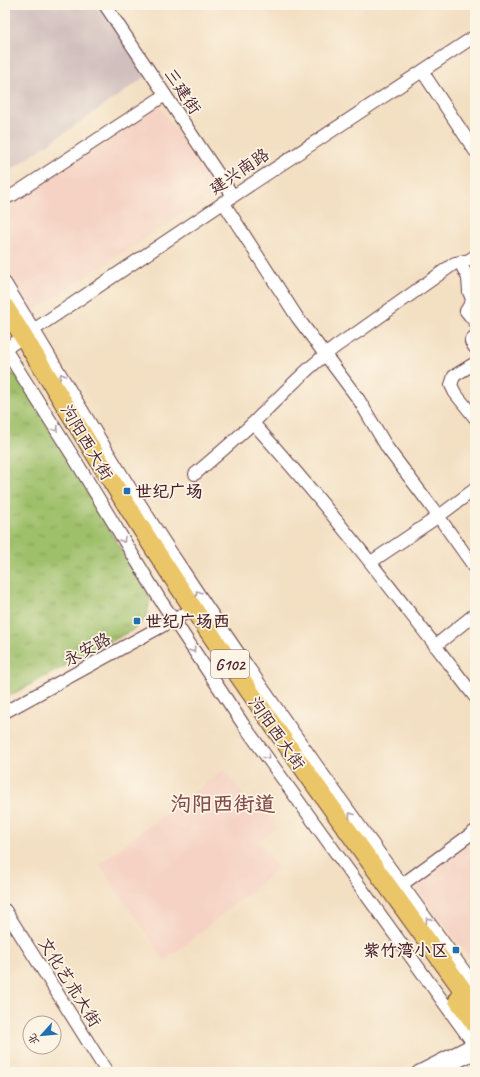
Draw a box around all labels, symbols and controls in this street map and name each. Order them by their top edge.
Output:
street label: 三建街 [160,64,206,118]
street label: 建兴南路 [205,144,273,199]
one-way arrow [59,373,66,380]
street label: 泃阳西大街 [56,400,117,484]
one-way arrow [51,425,58,432]
place label: 世纪广场 [135,481,203,502]
marker: 世纪广场 [122,486,132,496]
one-way arrow [119,536,126,543]
one-way arrow [195,590,202,597]
place label: 世纪广场西 [145,611,230,632]
marker: 世纪广场西 [132,616,142,626]
street label: 永安路 [60,628,115,671]
one-way arrow [188,646,196,653]
road number: G102 [211,650,249,678]
street label: 泃阳西大街 [244,692,310,774]
one-way arrow [262,753,270,760]
district label: 泃阳西街道 [171,791,276,817]
one-way arrow [348,812,356,819]
one-way arrow [425,918,432,925]
street label: 文化艺术大街 [34,933,106,1031]
place label: 紫竹湾小区 [363,940,448,961]
marker: 紫竹湾小区 [451,945,461,955]
north arrow [22,1015,62,1055]
text: 北 [24,1031,42,1048]

